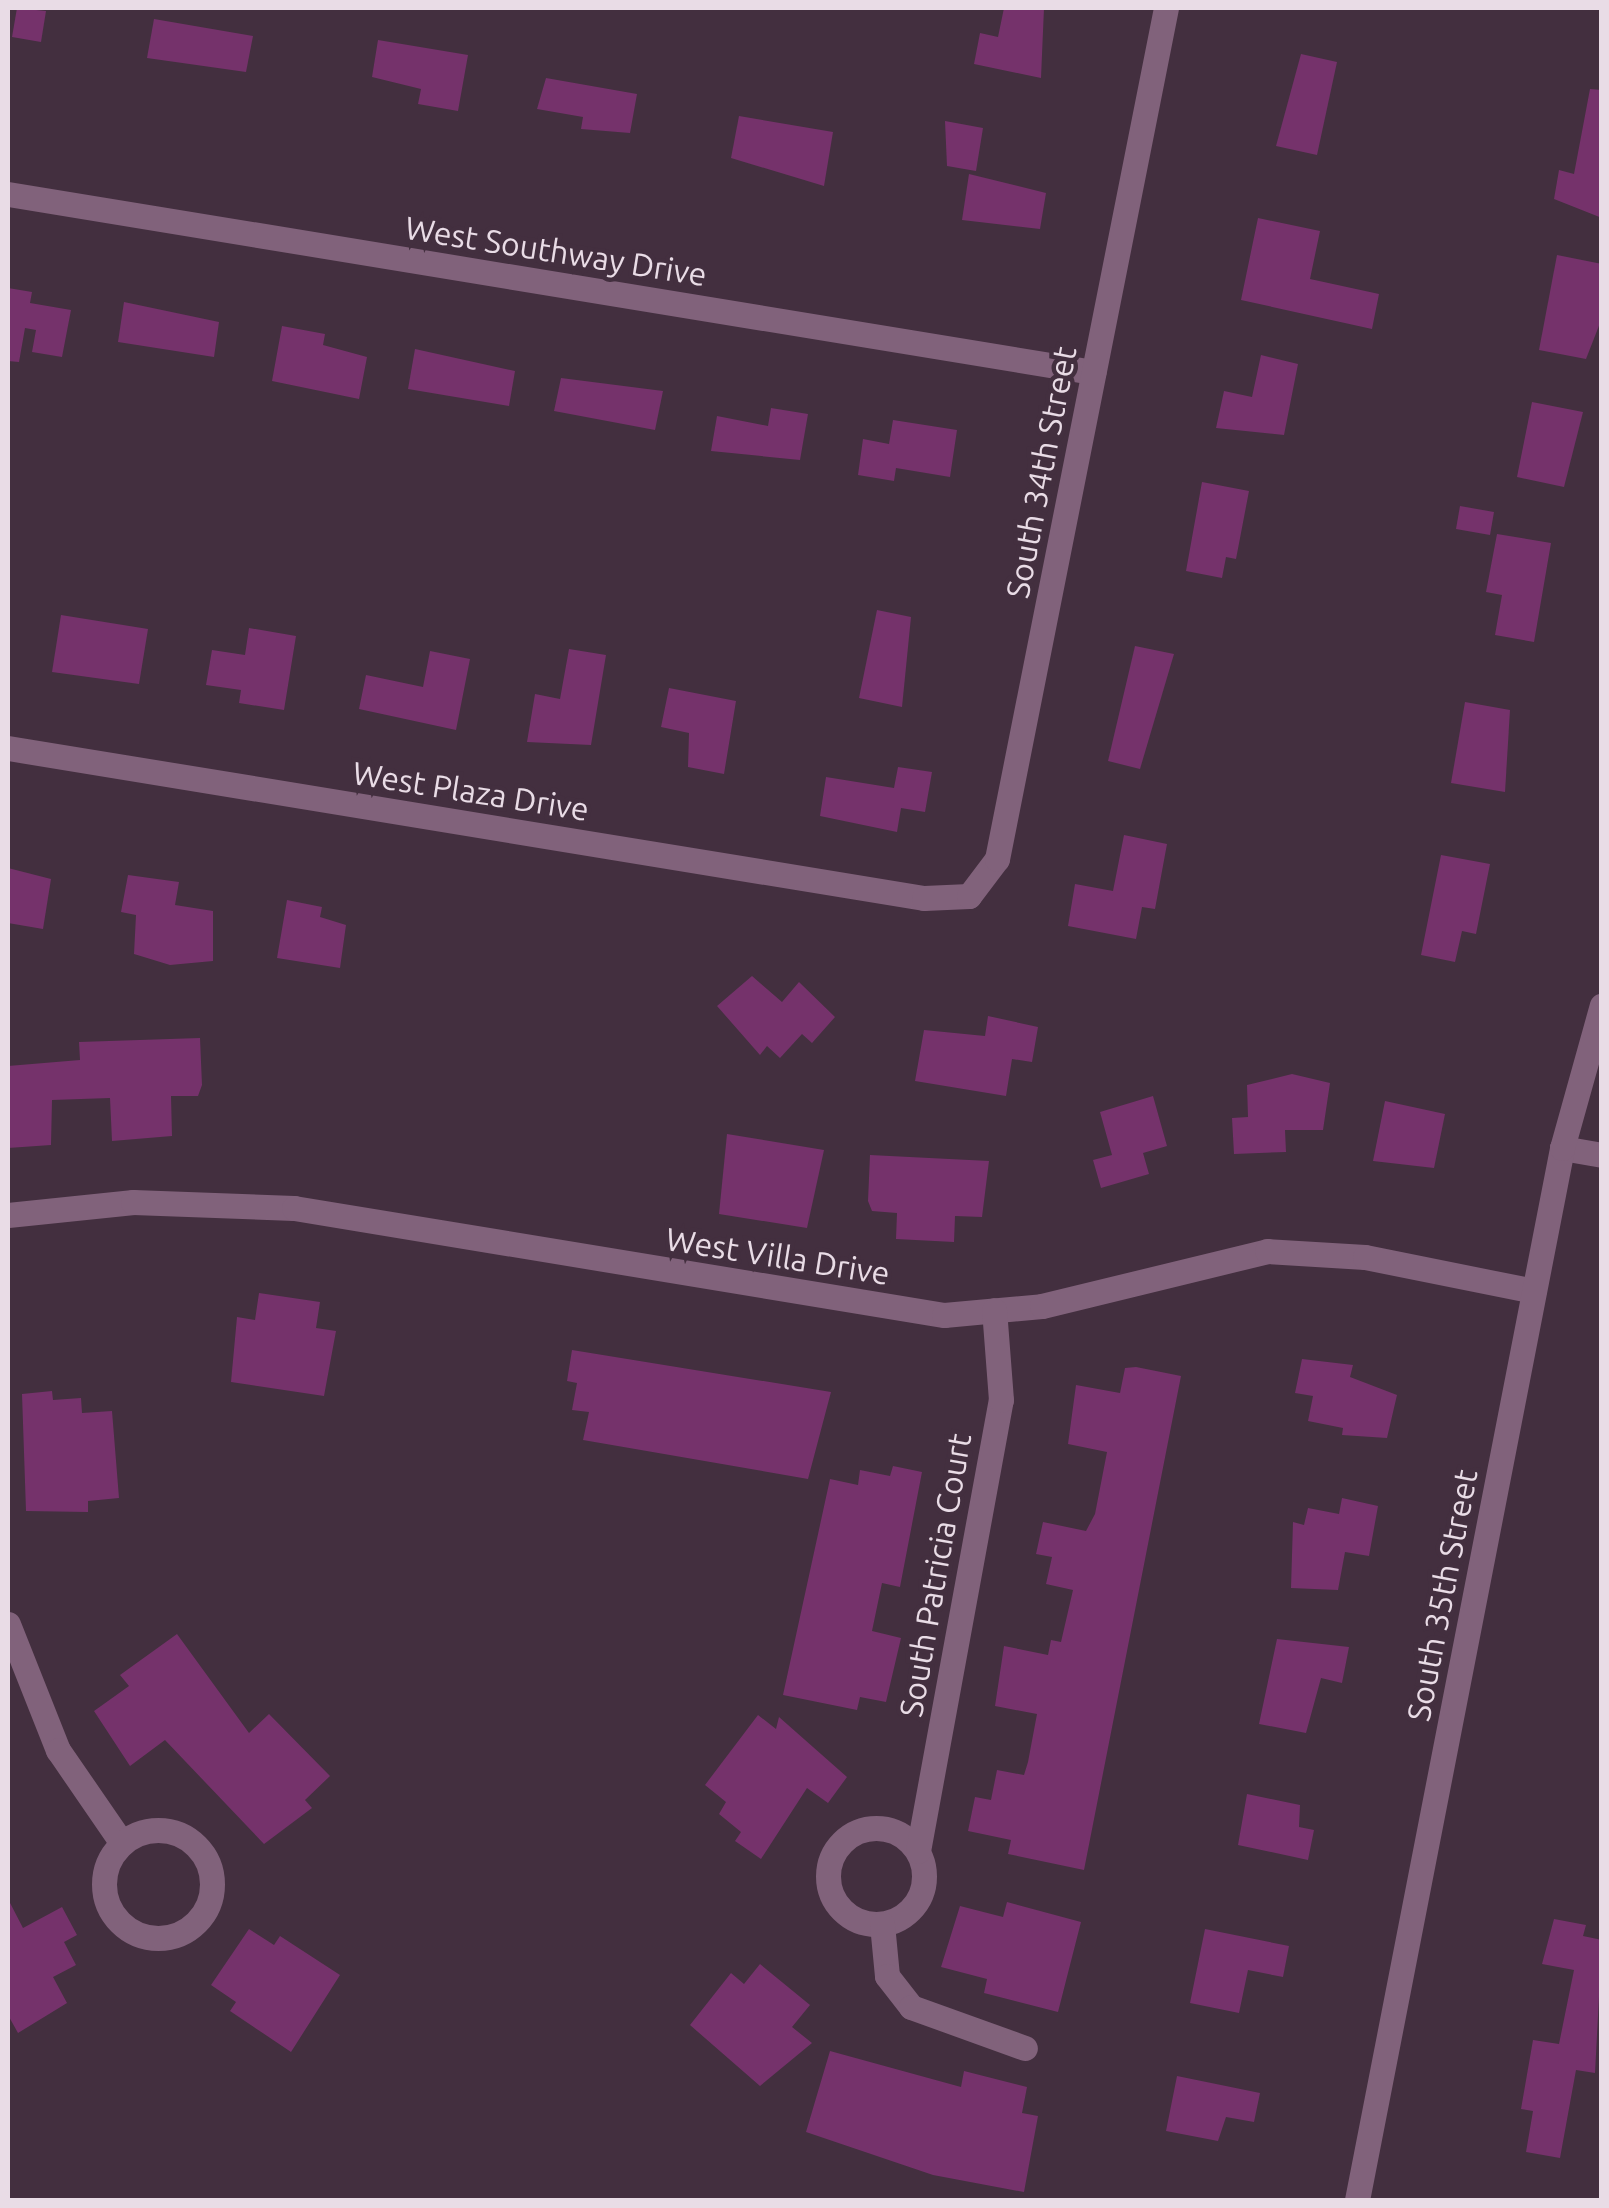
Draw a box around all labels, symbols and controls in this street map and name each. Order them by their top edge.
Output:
street label: West Southway Drive [402,208,710,294]
street label: South 34th Street [998,343,1084,601]
street label: West Plaza Drive [350,753,592,829]
street label: West Villa Drive [663,1219,893,1293]
street label: South Patricia Court [891,1430,979,1720]
street label: South 35th Street [1399,1466,1485,1724]

